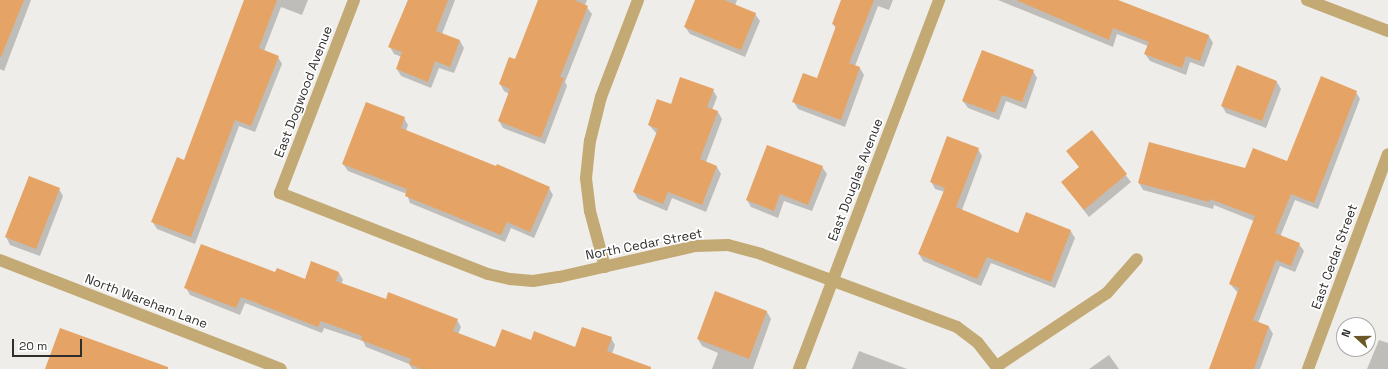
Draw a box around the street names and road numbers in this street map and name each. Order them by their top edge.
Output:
street label: East Dogwood Avenue [272,24,336,160]
street label: East Douglas Avenue [825,116,887,244]
street label: East Cedar Street [1309,202,1361,312]
street label: North Cedar Street [584,226,704,264]
street label: North Wareham Lane [82,271,210,333]

